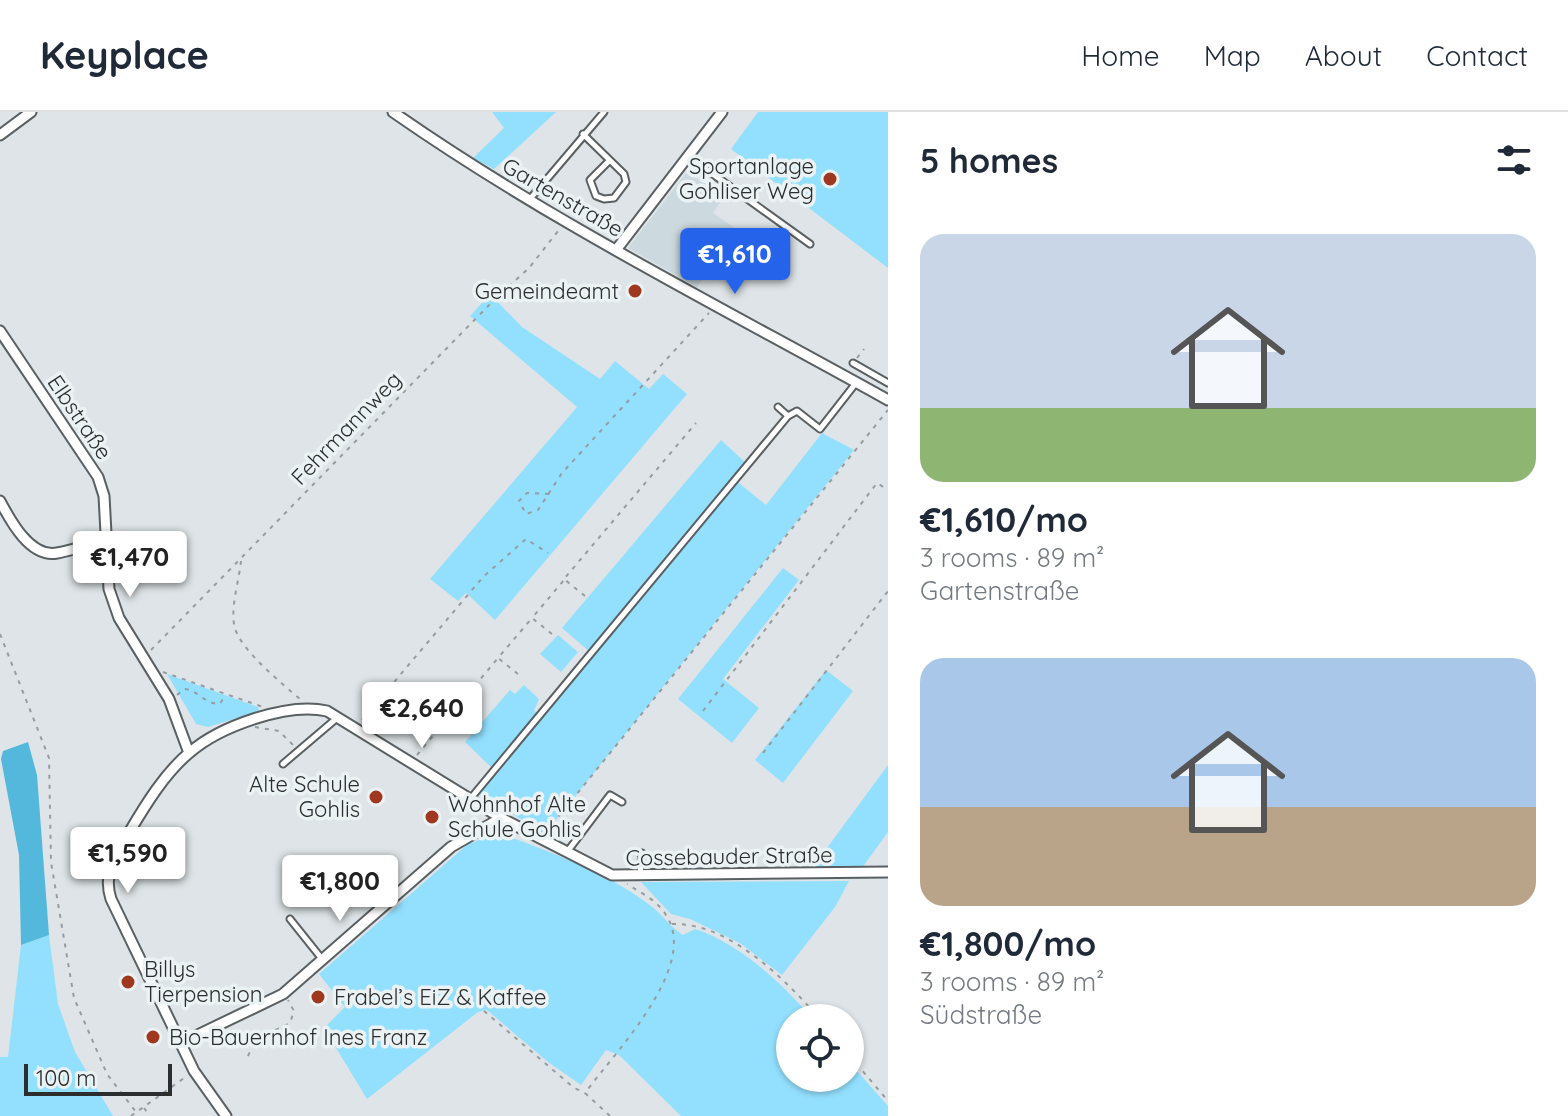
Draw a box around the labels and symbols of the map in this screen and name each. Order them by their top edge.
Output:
street label: Gartenstraße [498,151,628,243]
place label: Sportanlage Gohliser Weg [679,152,814,205]
marker: Sportanlage Gohliser Weg [821,170,839,188]
pin: €1,610 [670,228,800,296]
place label: Gemeindeamt [475,277,619,305]
marker: Gemeindeamt [626,282,644,300]
street label: Fehrmannweg [285,365,407,491]
street label: Elbstraße [42,369,118,465]
pin: €1,470 [65,531,195,599]
pin: €2,640 [357,682,487,750]
place label: Alte Schule Gohlis [249,770,360,823]
marker: Alte Schule Gohlis [367,788,385,806]
place label: Wohnhof Alte Schule Gohlis [448,790,586,843]
marker: Wohnhof Alte Schule Gohlis [423,808,441,826]
pin: €1,590 [63,827,193,895]
street label: Cossebauder Straße [625,840,833,872]
pin: €1,800 [275,855,405,923]
place label: Billys Tierpension [144,955,262,1008]
marker: Billys Tierpension [119,973,137,991]
place label: Frabel’s EiZ & Kaffee [334,983,546,1011]
marker: Frabel’s EiZ & Kaffee [309,988,327,1006]
place label: Bio-Bauernhof Ines Franz [169,1023,427,1051]
marker: Bio-Bauernhof Ines Franz [144,1028,162,1046]
scale bar [24,1060,172,1096]

